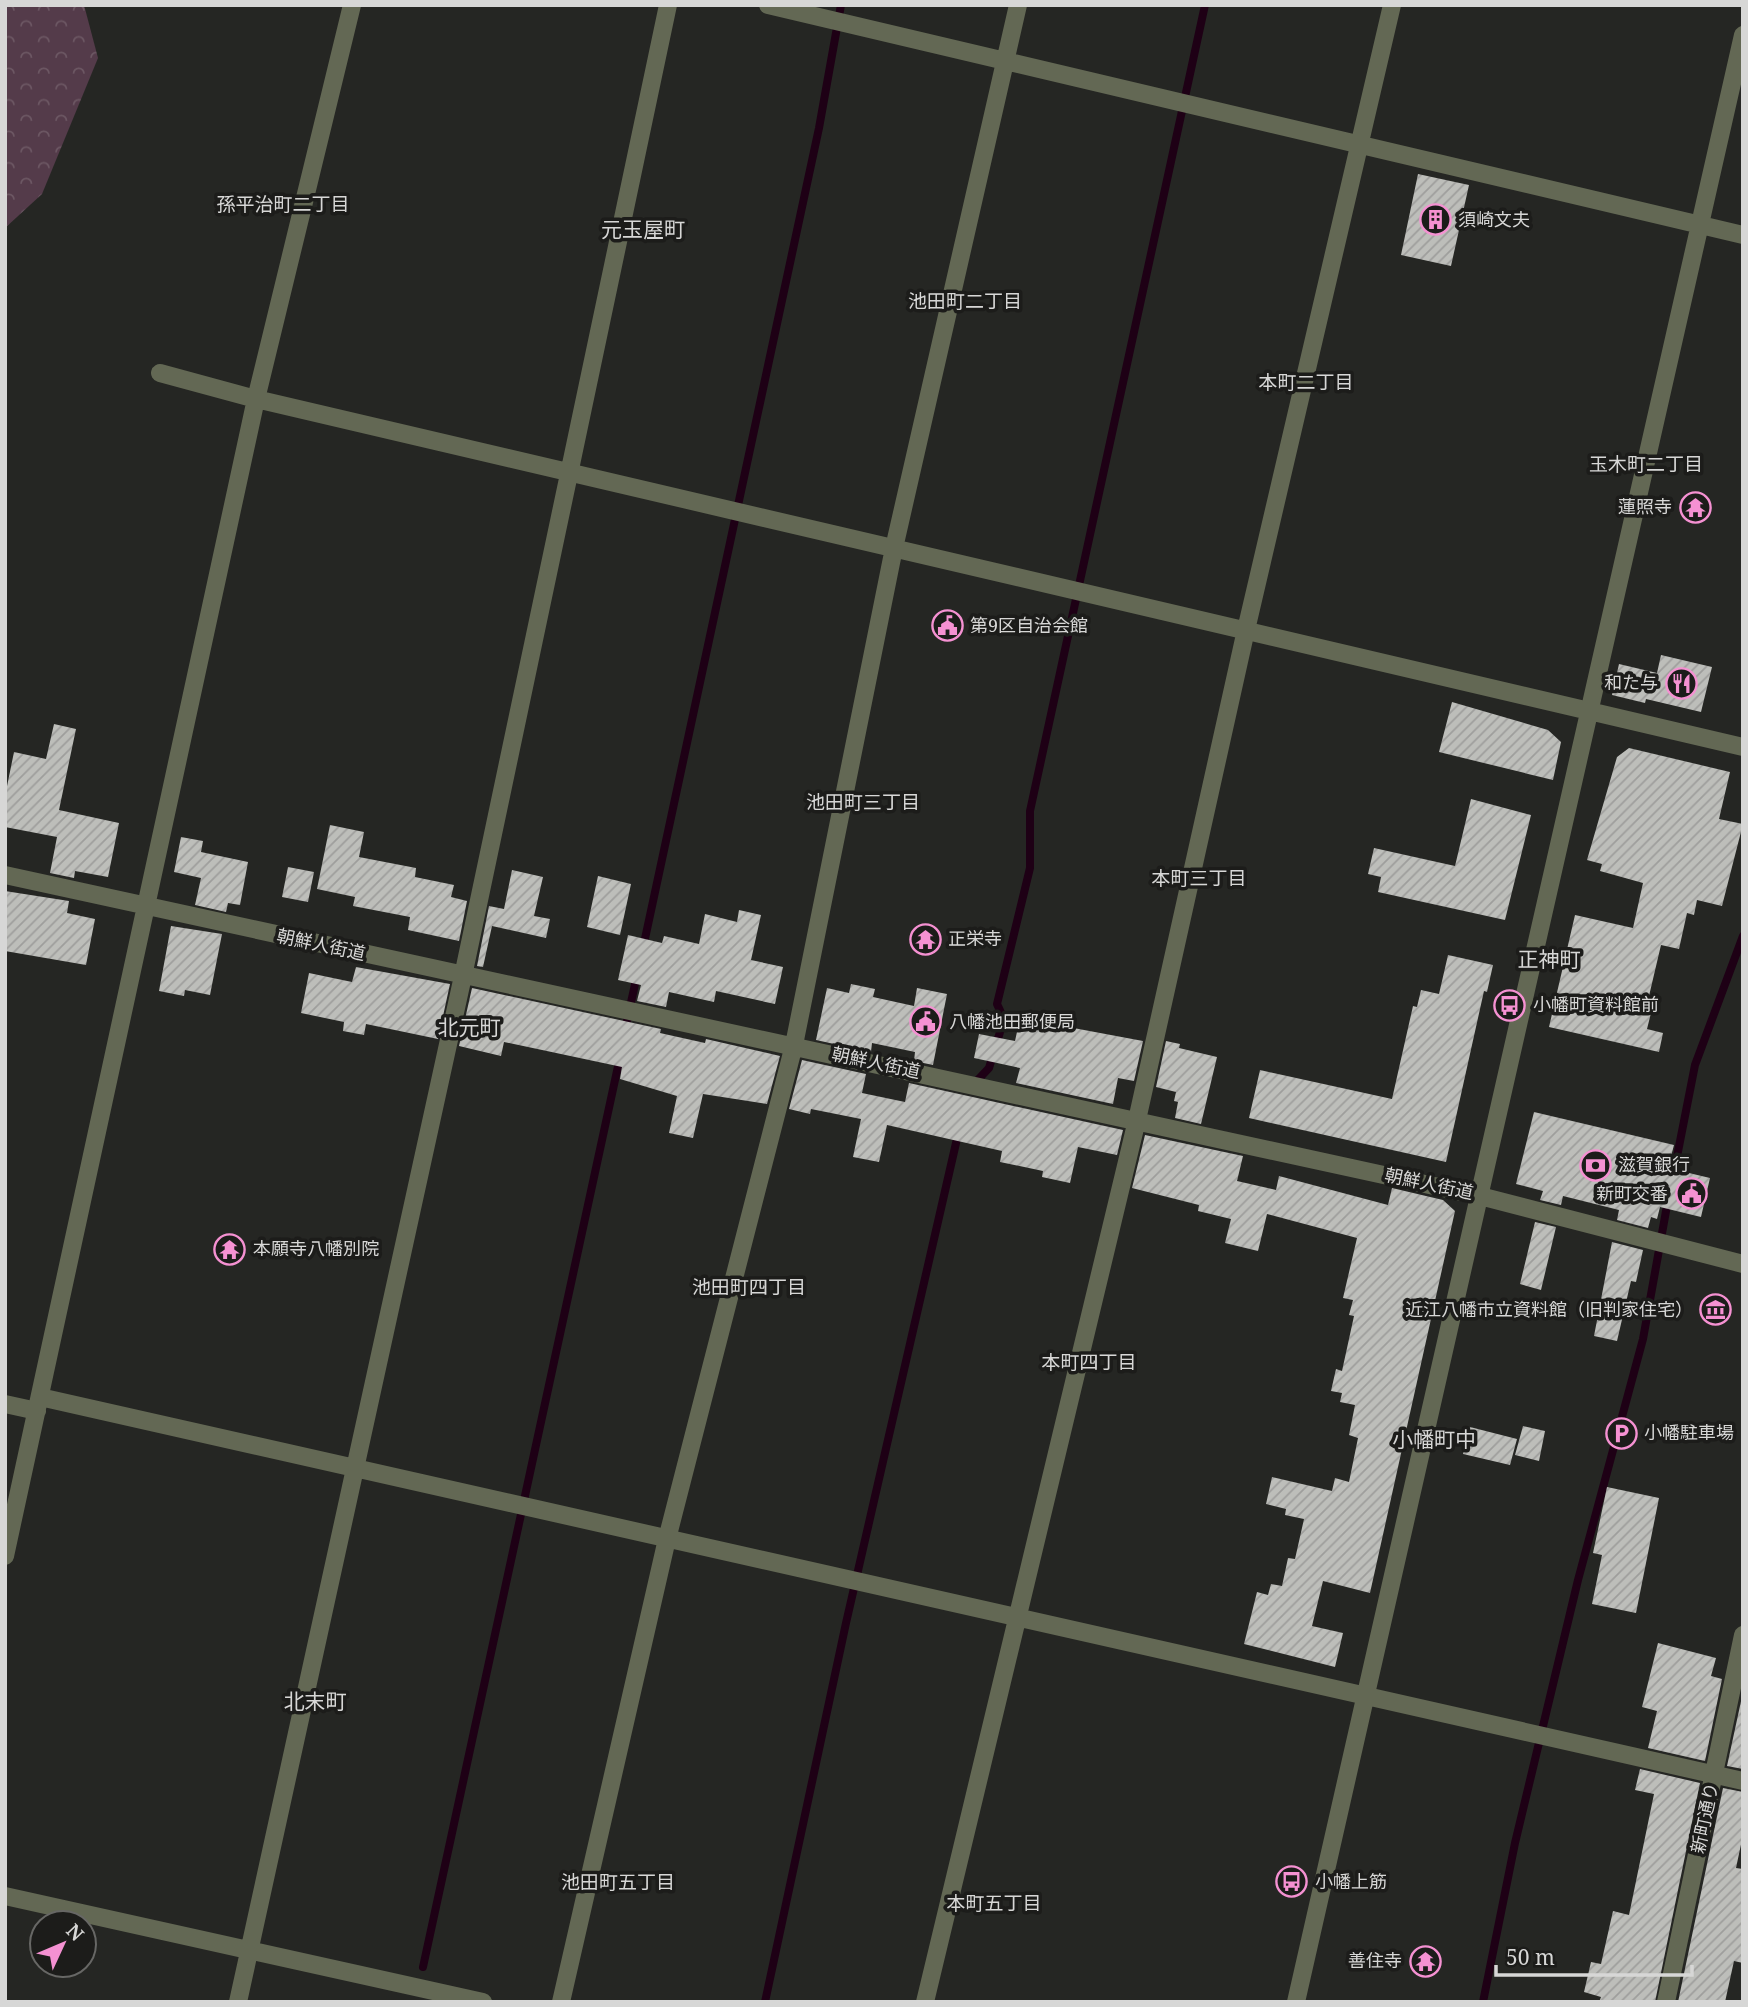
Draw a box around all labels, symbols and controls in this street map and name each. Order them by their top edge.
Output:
district label: 孫平治町二丁目 [216,191,350,217]
building icon: 須崎文夫 [1418,203,1452,237]
place label: 須崎文夫 [1458,207,1530,231]
district label: 元玉屋町 [601,215,685,243]
district label: 池田町二丁目 [908,288,1022,314]
district label: 本町二丁目 [1258,369,1354,395]
district label: 玉木町二丁目 [1589,451,1703,477]
temple icon: 蓮照寺 [1678,490,1712,524]
place label: 蓮照寺 [1618,494,1672,518]
public building icon: 第9区自治会館 [930,609,964,643]
place label: 第9区自治会館 [970,613,1088,637]
restaurant icon: 和た与 [1664,666,1698,700]
place label: 和た与 [1604,670,1658,694]
district label: 池田町三丁目 [806,789,920,815]
district label: 本町三丁目 [1151,865,1247,891]
temple icon: 正栄寺 [908,922,942,956]
street label: 朝鮮人街道 [275,923,368,965]
place label: 正栄寺 [948,926,1002,950]
district label: 正神町 [1518,945,1581,973]
bus stop icon: 小幡町資料館前 [1493,988,1527,1022]
place label: 小幡町資料館前 [1533,992,1659,1016]
public building icon: 八幡池田郵便局 [909,1005,943,1039]
place label: 八幡池田郵便局 [949,1009,1075,1033]
district label: 北元町 [438,1013,501,1041]
street label: 朝鮮人街道 [830,1041,923,1083]
bank icon: 滋賀銀行 [1578,1148,1612,1182]
place label: 滋賀銀行 [1618,1152,1690,1176]
street label: 朝鮮人街道 [1383,1162,1476,1204]
public building icon: 新町交番 [1674,1177,1708,1211]
place label: 新町交番 [1596,1181,1668,1205]
temple icon: 本願寺八幡別院 [213,1232,247,1266]
place label: 本願寺八幡別院 [253,1236,379,1260]
district label: 池田町四丁目 [692,1274,806,1300]
museum icon: 近江八幡市立資料館（旧判家住宅） [1699,1293,1733,1327]
place label: 近江八幡市立資料館（旧判家住宅） [1405,1297,1693,1321]
district label: 本町四丁目 [1041,1349,1137,1375]
parking icon: 小幡駐車場 [1604,1416,1638,1450]
place label: 小幡駐車場 [1644,1420,1734,1444]
district label: 小幡町中 [1392,1425,1476,1453]
district label: 北末町 [284,1687,347,1715]
street label: 新町通り [1685,1780,1723,1856]
bus stop icon: 小幡上筋 [1275,1865,1309,1899]
district label: 池田町五丁目 [561,1869,675,1895]
place label: 小幡上筋 [1315,1869,1387,1893]
district label: 本町五丁目 [946,1890,1042,1916]
north arrow [28,1909,98,1979]
text: N [61,1918,90,1947]
scale bar [1496,1934,1692,1978]
text: 50 m [1506,1943,1555,1971]
temple icon: 善住寺 [1408,1944,1442,1978]
place label: 善住寺 [1348,1948,1402,1972]

